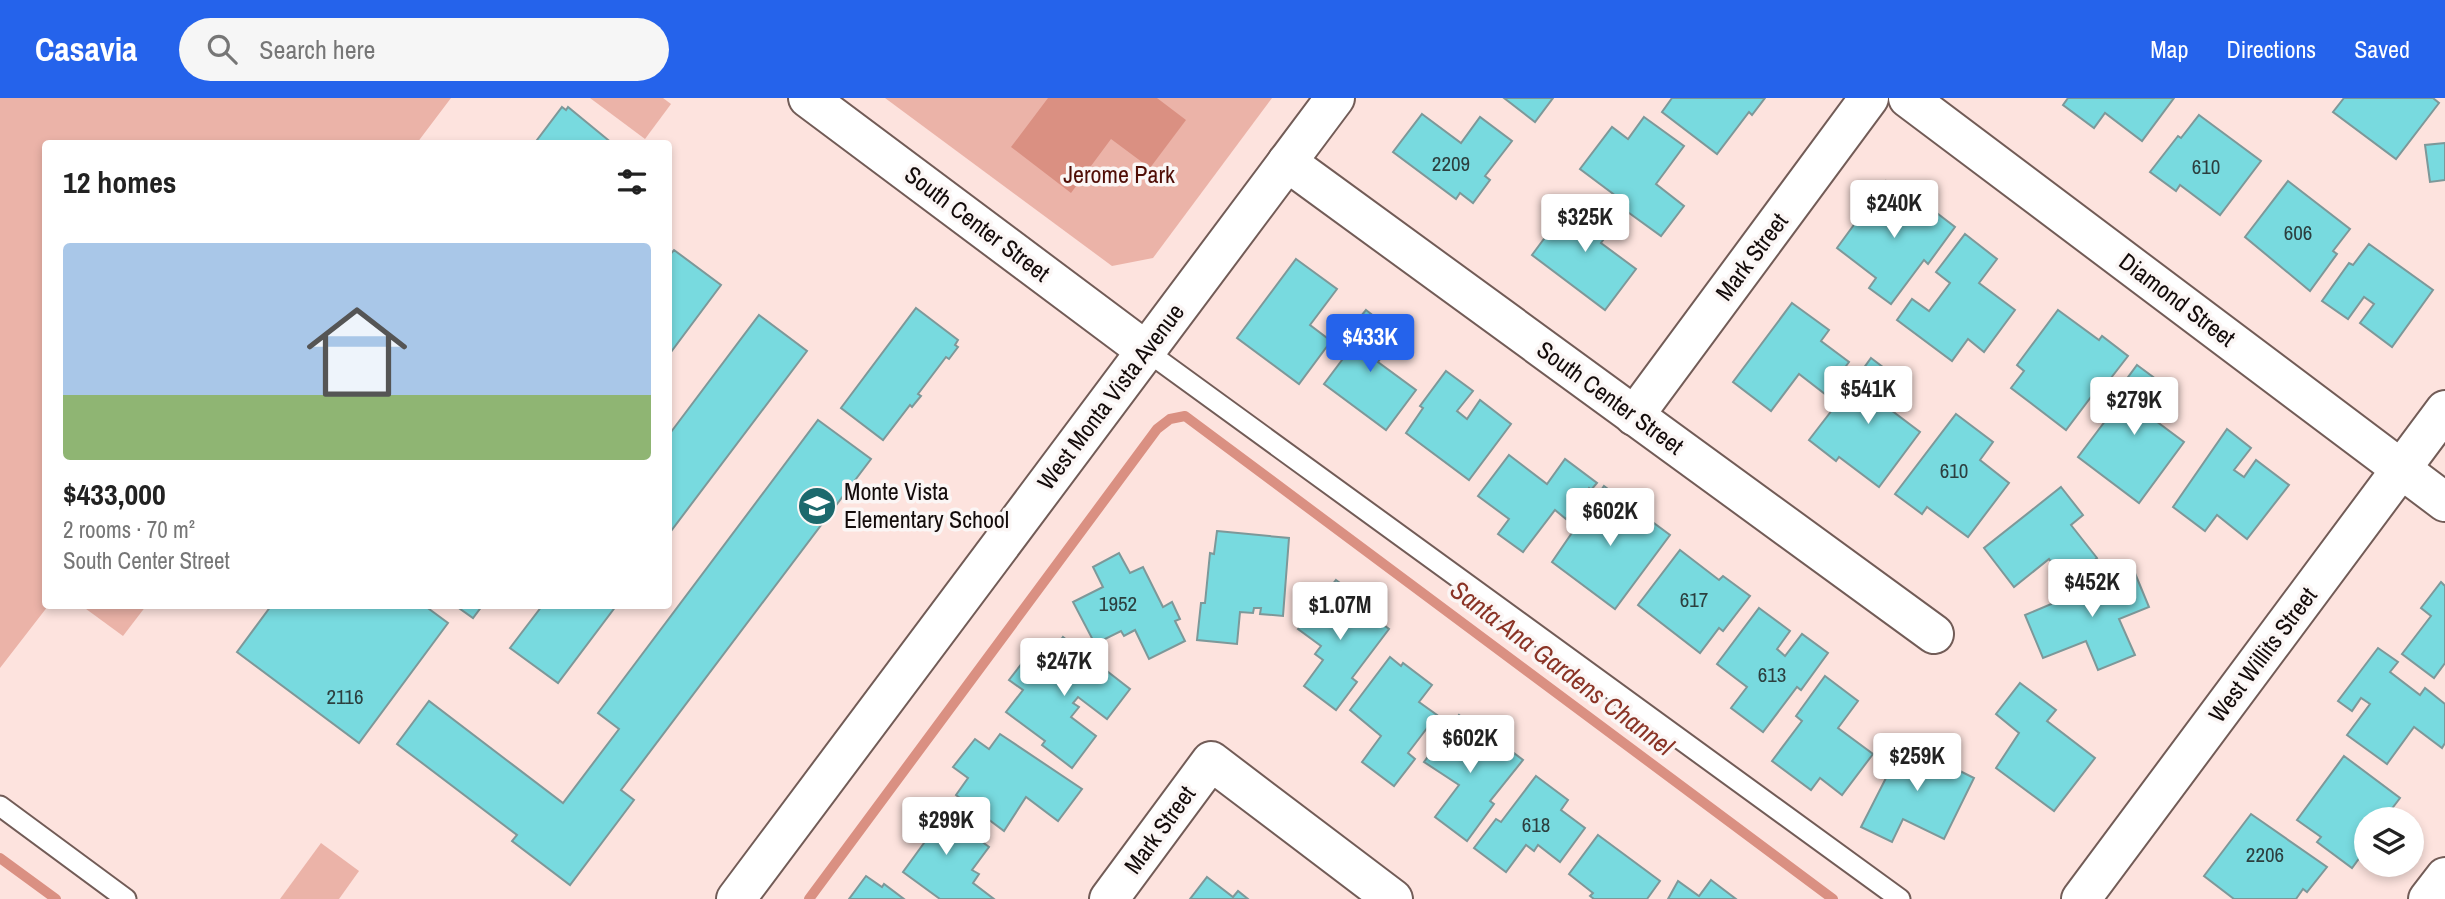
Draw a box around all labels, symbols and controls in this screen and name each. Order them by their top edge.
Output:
search box [179,18,669,81]
text: Casavia [35,27,137,71]
icon: search [203,30,241,68]
text: Search here [259,32,375,67]
text: Map [2150,33,2188,65]
text: Directions [2226,33,2316,65]
text: Saved [2354,33,2410,65]
house number: 2209 [1432,149,1470,178]
house number: 610 [2192,152,2220,181]
street label: South Center Street [899,158,1057,289]
park label: Jerome Park [1063,158,1175,190]
text: 12 homes [63,162,177,202]
icon: filters [613,163,651,201]
pin: $240K [1845,180,1943,240]
text: $240K [1866,187,1922,218]
pin: $325K [1536,194,1634,254]
text: $325K [1557,201,1613,232]
street label: Mark Street [1708,206,1795,307]
house number: 606 [2284,218,2312,247]
street label: Diamond Street [2113,245,2243,354]
icon: home [294,289,420,415]
street label: West Monta Vista Avenue [1030,297,1191,496]
pin: $433K [1321,314,1419,374]
text: $433K [1342,321,1398,352]
street label: South Center Street [1531,333,1691,462]
pin: $541K [1819,366,1917,426]
text: $541K [1840,373,1896,404]
pin: $279K [2085,378,2183,437]
text: $279K [2106,384,2162,415]
house number: 610 [1940,456,1968,485]
text: $433,000 [63,474,166,514]
place label: Monte Vista Elementary School [844,475,1009,535]
school or university icon: Monte Vista Elementary School [796,485,838,527]
pin: $602K [1561,489,1659,548]
text: $602K [1582,495,1638,526]
text: 2 rooms · 70 m² [63,514,195,545]
text: South Center Street [63,545,230,576]
pin: $452K [2043,560,2141,619]
text: $452K [2064,566,2120,597]
water label: Santa Ana Gardens Channel [1443,572,1682,764]
street label: West Willits Street [2201,580,2324,729]
pin: $1.07M [1283,582,1397,642]
house number: 617 [1680,585,1708,614]
house number: 1952 [1099,589,1137,618]
text: $1.07M [1309,589,1371,620]
pin: $247K [1015,638,1113,698]
text: $247K [1036,645,1092,676]
house number: 613 [1758,660,1786,689]
house number: 2116 [326,682,364,711]
pin: $602K [1421,716,1519,775]
text: $602K [1442,722,1498,753]
pin: $259K [1868,734,1966,793]
text: $259K [1889,740,1945,771]
street label: Mark Street [1116,778,1202,880]
pin: $299K [897,798,995,857]
text: $299K [918,804,974,835]
map controls [2354,807,2424,877]
button: layers [2354,807,2424,877]
house number: 618 [1522,810,1550,839]
house number: 2206 [2246,840,2284,869]

